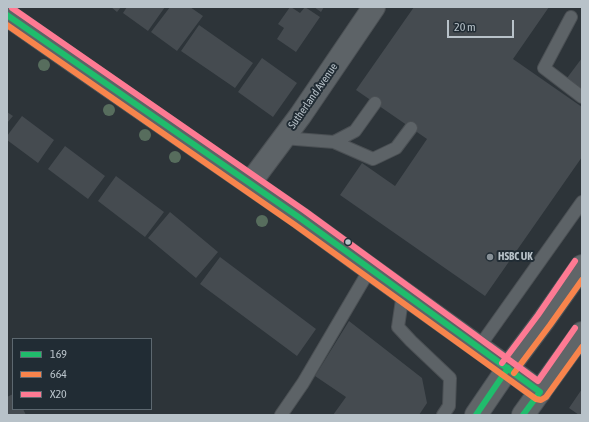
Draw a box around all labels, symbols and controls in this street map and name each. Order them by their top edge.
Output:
scale bar [449,12,516,38]
text: 20 m [454,20,476,34]
street label: Sutherland Avenue [285,61,341,131]
unlabelled marker [343,237,353,247]
place label: HSBC UK [498,250,533,264]
marker: HSBC UK [485,252,495,262]
legend [12,338,152,410]
text: 169 [50,347,67,361]
text: 664 [50,367,67,381]
text: X20 [50,387,67,401]

